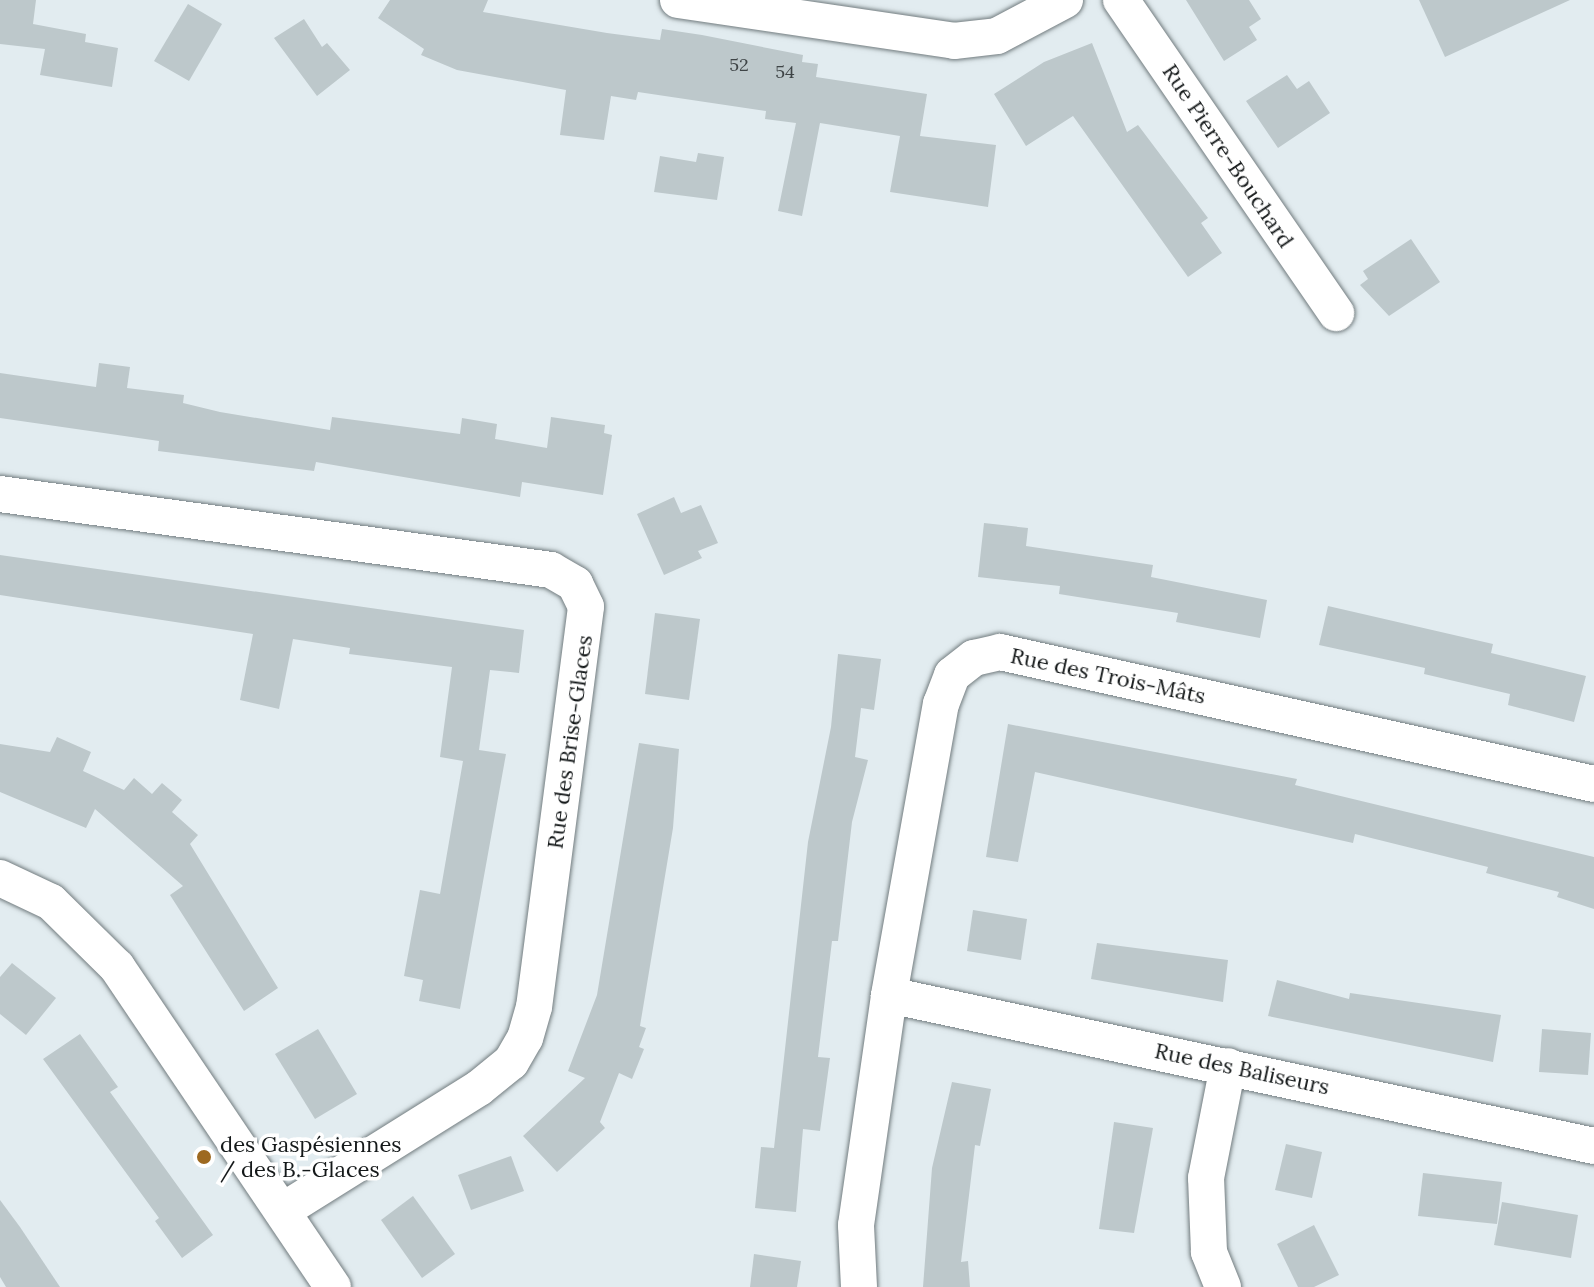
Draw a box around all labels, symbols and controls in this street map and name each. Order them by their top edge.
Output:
house number: 52 [729,54,749,76]
street label: Rue Pierre-Bouchard [1157,59,1299,253]
house number: 54 [775,61,795,83]
street label: Rue des Brise-Glaces [542,633,598,851]
street label: Rue des Trois-Mâts [1008,642,1208,710]
street label: Rue des Baliseurs [1152,1038,1332,1100]
place label: des Gaspésiennes / des B.-Glaces [220,1131,401,1182]
marker: des Gaspésiennes / des B.-Glaces [195,1148,213,1166]

